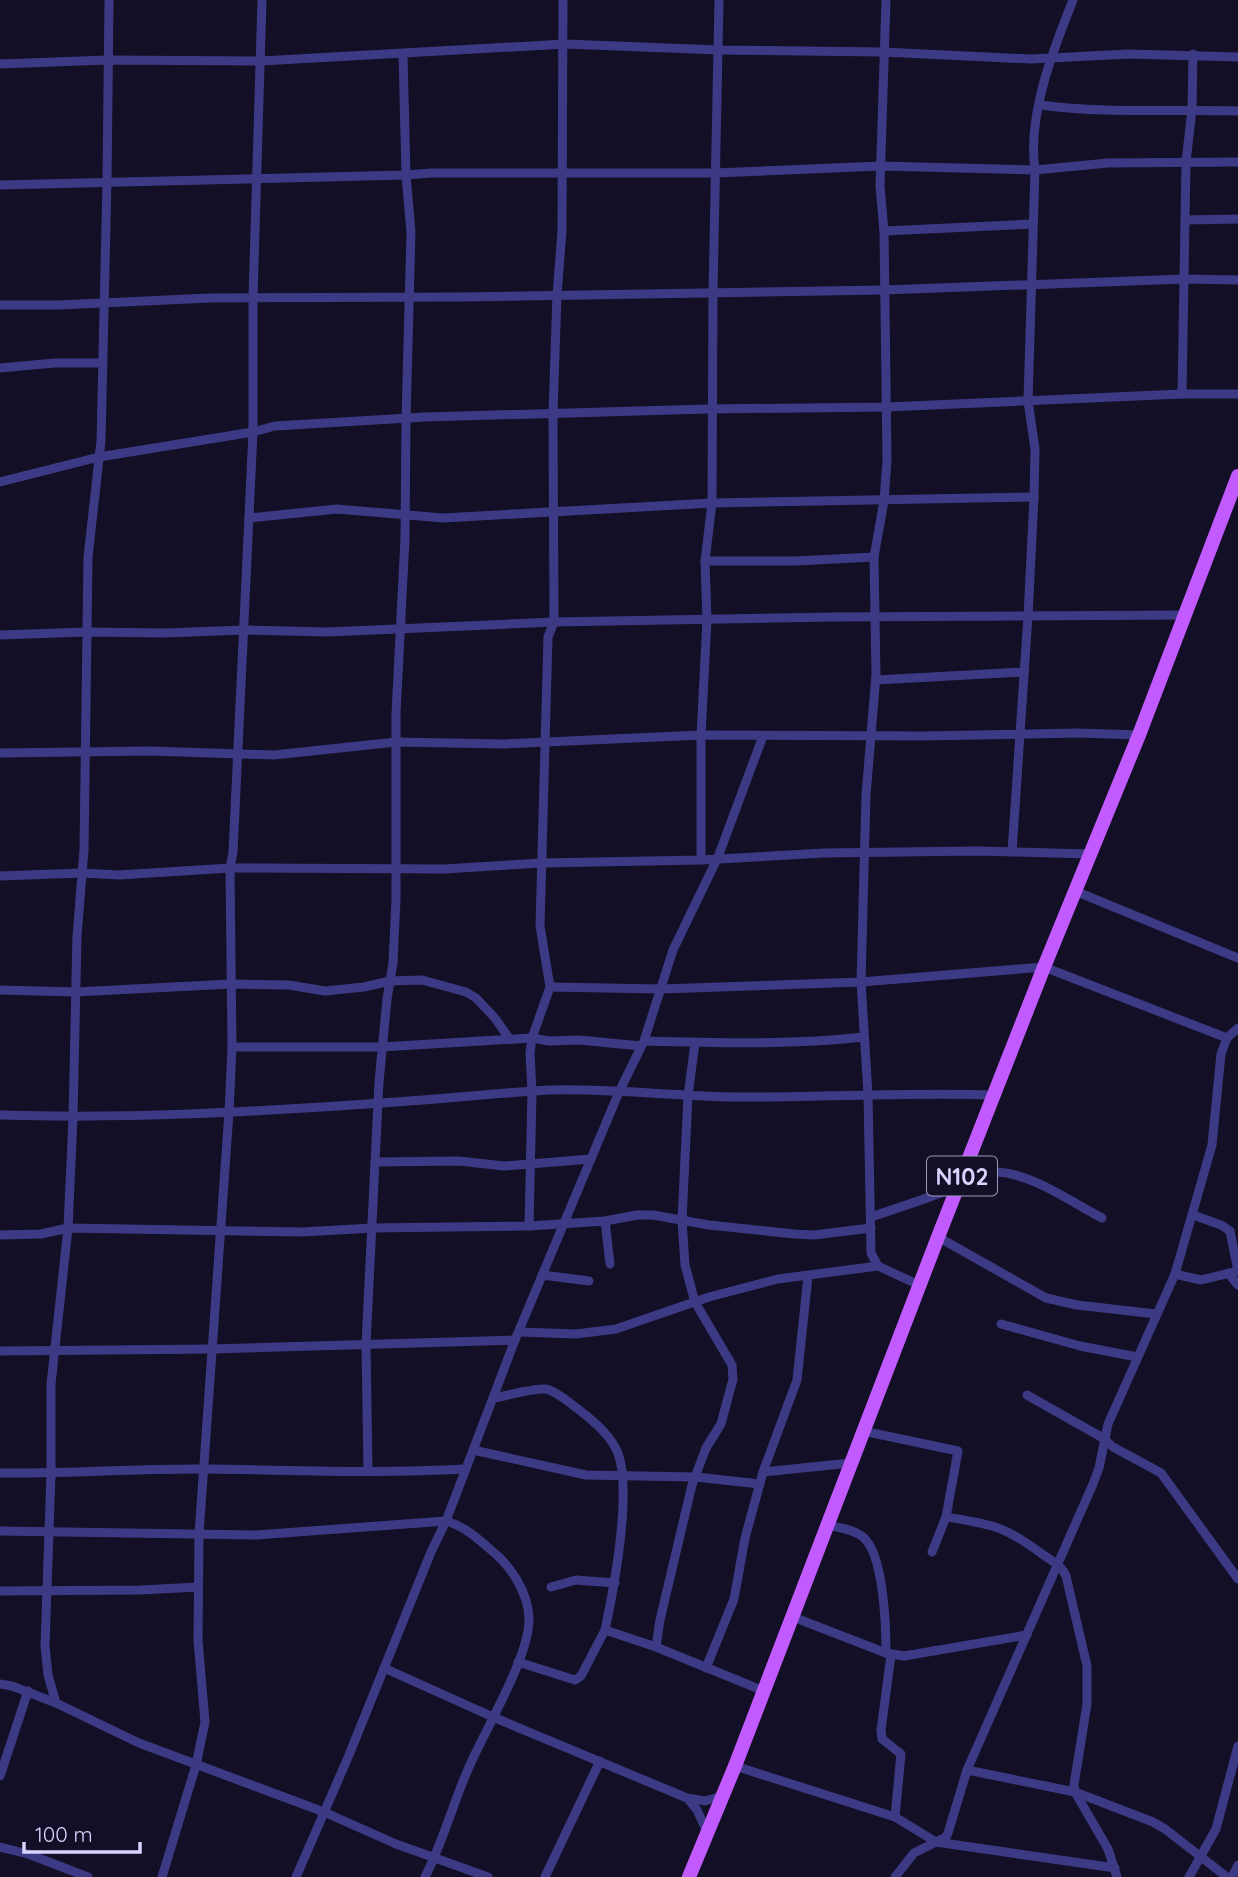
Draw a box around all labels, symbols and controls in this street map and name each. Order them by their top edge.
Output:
road number: N102 [927,1156,997,1196]
scale bar [24,1811,140,1855]
text: 100 m [35,1821,93,1847]

